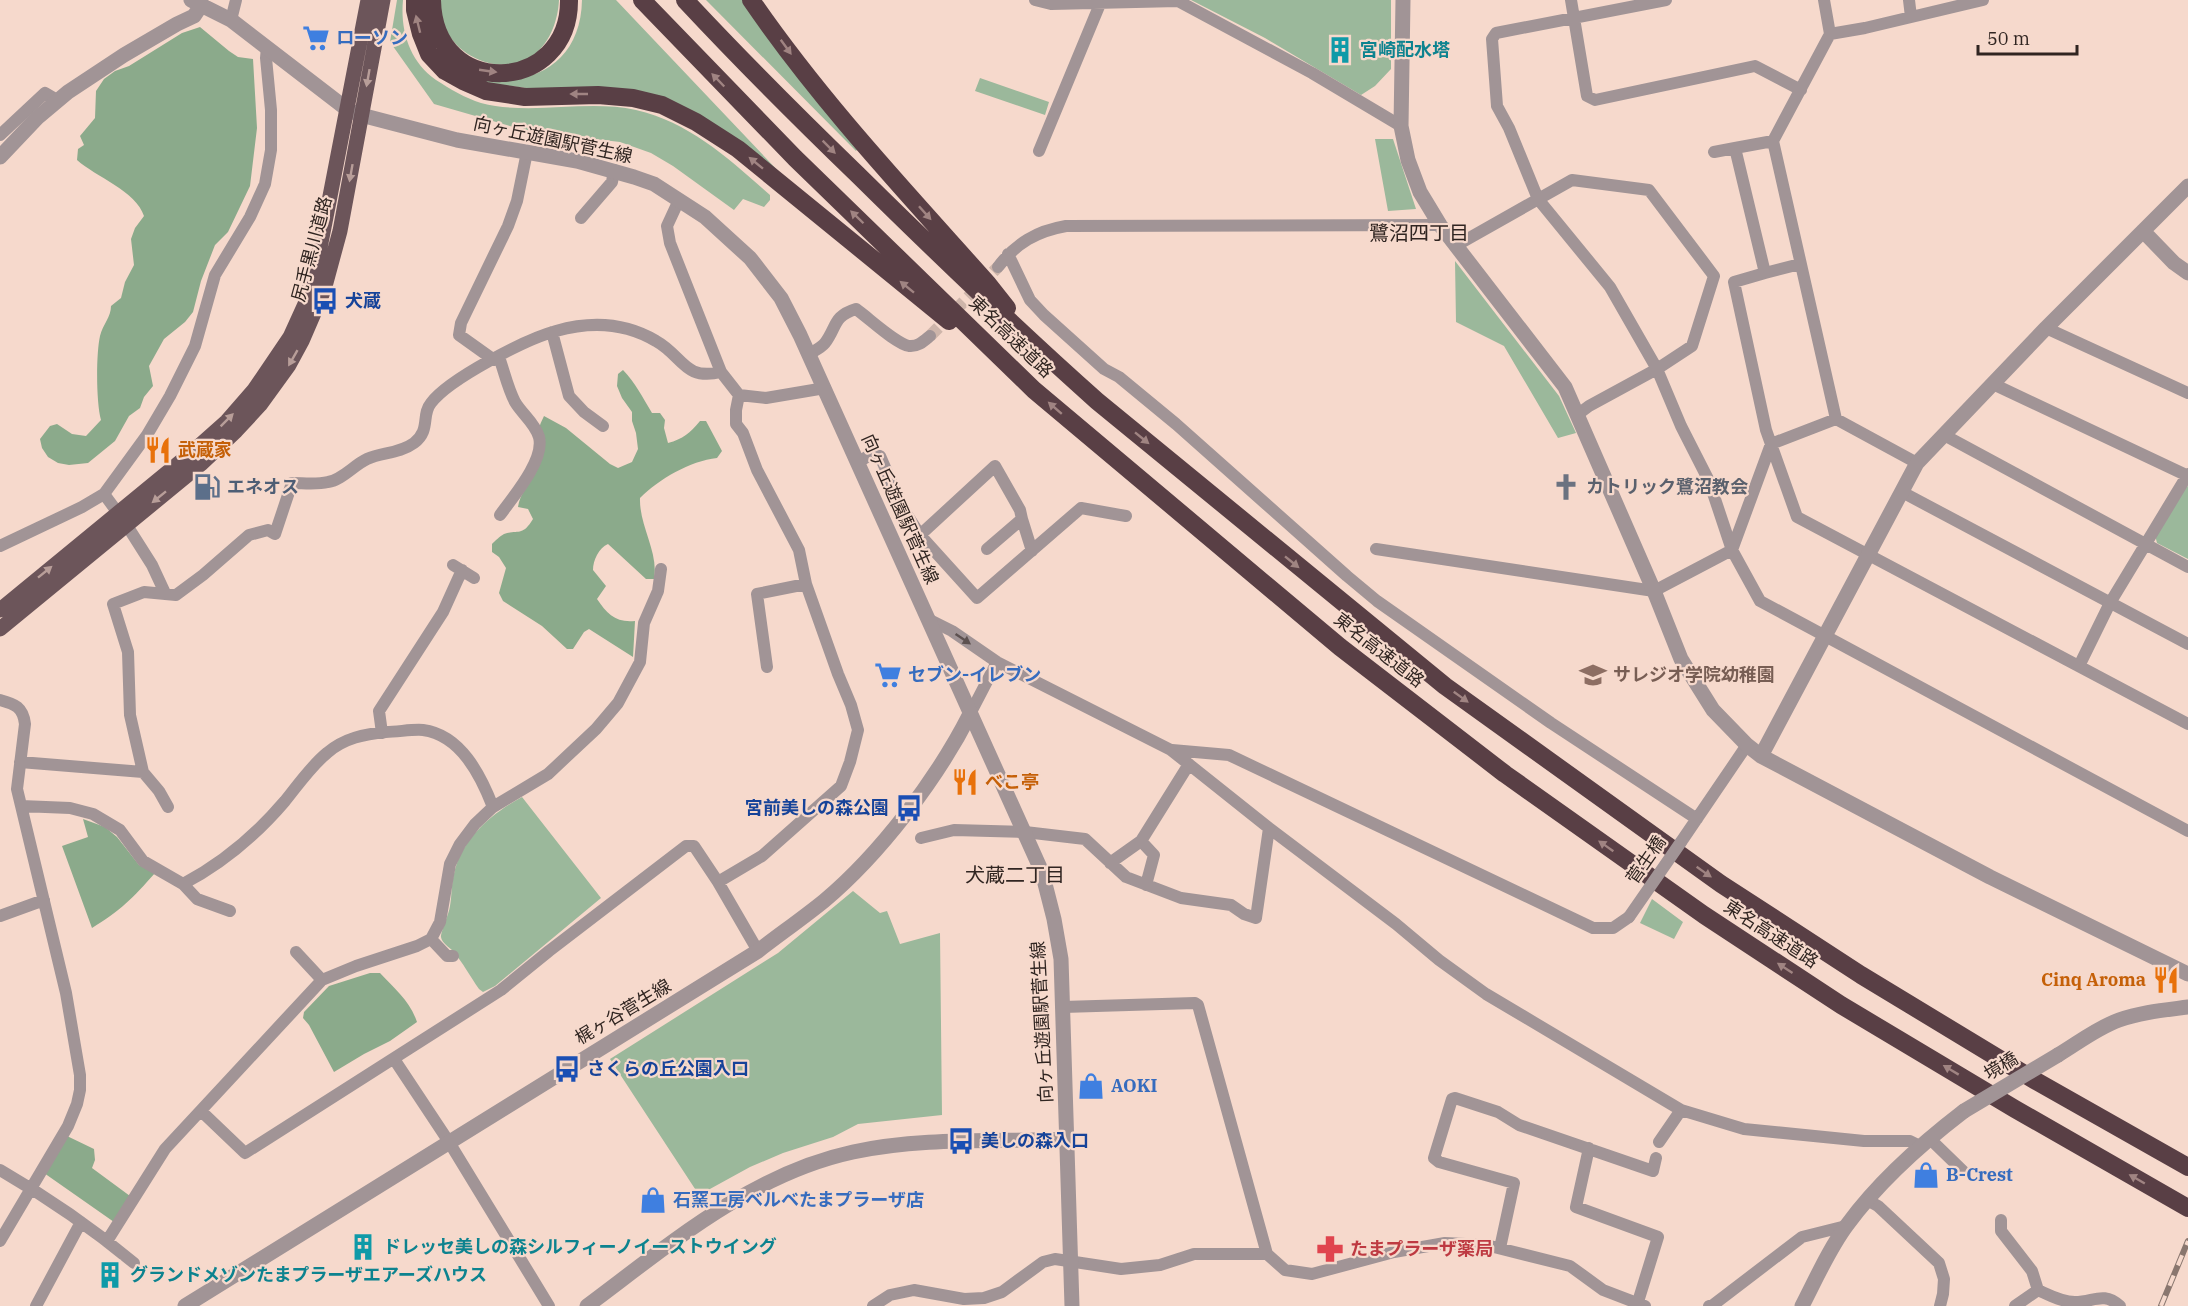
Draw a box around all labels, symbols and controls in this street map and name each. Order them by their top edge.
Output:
one-way arrow [413,15,422,33]
scale bar [1978,18,2077,56]
supermarket icon: ローソン [301,23,331,53]
place label: ローソン [336,26,408,49]
text: 50 m [1987,27,2030,50]
building icon: 宮崎配水塔 [1325,35,1355,65]
place label: 宮崎配水塔 [1360,38,1450,61]
one-way arrow [779,40,791,55]
one-way arrow [478,67,497,76]
one-way arrow [363,69,372,88]
one-way arrow [711,73,725,88]
one-way arrow [570,90,589,99]
street label: 向ヶ丘遊園駅菅生線 [471,111,635,168]
one-way arrow [821,139,835,153]
one-way arrow [748,157,764,170]
one-way arrow [346,164,355,183]
street label: 尻手黒川道路 [286,194,337,304]
one-way arrow [918,205,932,220]
one-way arrow [850,211,864,225]
district label: 鷺沼四丁目 [1369,219,1469,246]
one-way arrow [899,282,914,294]
bus stop icon: 犬蔵 [310,286,340,316]
place label: 犬蔵 [345,289,381,312]
street label: 東名高速道路 [965,291,1058,382]
one-way arrow [288,350,298,367]
one-way arrow [1048,402,1063,415]
one-way arrow [219,414,233,428]
street label: 向ヶ丘遊園駅菅生線 [857,430,944,587]
one-way arrow [1134,432,1150,445]
restaurant icon: 武蔵家 [143,435,173,465]
place label: 武蔵家 [178,438,232,461]
fuel station icon: エネオス [192,472,222,502]
church icon: カトリック鷺沼教会 [1551,472,1581,502]
place label: エネオス [227,475,299,498]
place label: カトリック鷺沼教会 [1586,475,1748,498]
one-way arrow [151,491,167,504]
one-way arrow [1284,556,1300,569]
one-way arrow [37,566,53,579]
street label: 東名高速道路 [1330,607,1429,692]
one-way arrow [955,633,971,645]
supermarket icon: セブン-イレブン [873,660,903,690]
school or university icon: サレジオ学院幼稚園 [1578,660,1608,690]
place label: セブン-イレブン [908,663,1041,686]
place label: サレジオ学院幼稚園 [1613,663,1775,686]
one-way arrow [1453,691,1468,703]
restaurant icon: べこ亭 [950,767,980,797]
place label: べこ亭 [985,770,1039,793]
bus stop icon: 宮前美しの森公園 [894,793,924,823]
place label: 宮前美しの森公園 [745,796,889,819]
street label: 菅生橋 [1621,831,1670,888]
one-way arrow [1599,840,1615,852]
district label: 犬蔵二丁目 [965,861,1065,888]
one-way arrow [1697,866,1712,878]
street label: 東名高速道路 [1720,895,1823,973]
street label: 向ヶ丘遊園駅菅生線 [1026,941,1057,1104]
one-way arrow [1777,963,1793,974]
restaurant icon: Cinq Aroma [2151,965,2181,995]
place label: Cinq Aroma [2041,968,2146,991]
street label: 梶ヶ谷菅生線 [571,974,675,1049]
street label: 境橋 [1979,1046,2022,1085]
bus stop icon: さくらの丘公園入口 [552,1054,582,1084]
place label: さくらの丘公園入口 [587,1057,749,1080]
one-way arrow [1943,1065,1959,1076]
shop icon: AOKI [1076,1071,1106,1101]
place label: AOKI [1111,1074,1158,1097]
bus stop icon: 美しの森入口 [946,1126,976,1156]
place label: 美しの森入口 [981,1129,1089,1152]
shop icon: B-Crest [1911,1160,1941,1190]
place label: B-Crest [1946,1163,2013,1186]
one-way arrow [2128,1174,2145,1184]
shop icon: 石窯工房ベルベたまプラーザ店 [638,1185,668,1215]
place label: 石窯工房ベルベたまプラーザ店 [673,1188,924,1211]
building icon: ドレッセ美しの森シルフィーノイーストウイング [348,1232,378,1262]
pharmacy icon: たまプラーザ薬局 [1315,1234,1345,1264]
place label: ドレッセ美しの森シルフィーノイーストウイング [383,1235,777,1258]
place label: たまプラーザ薬局 [1350,1237,1493,1260]
building icon: グランドメゾンたまプラーザエアーズハウス [95,1260,125,1290]
place label: グランドメゾンたまプラーザエアーズハウス [130,1263,487,1286]

